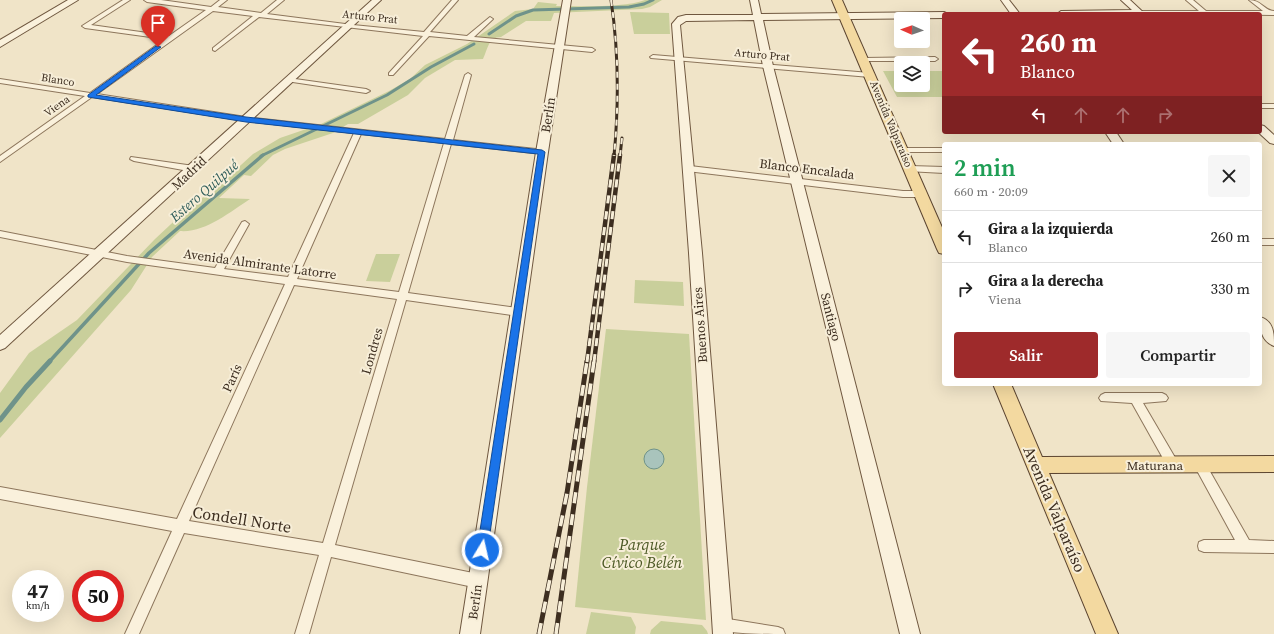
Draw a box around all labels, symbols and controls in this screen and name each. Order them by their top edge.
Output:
pin [141,6,175,47]
street label: Arturo Prat [342,7,399,27]
icon: arrive [147,12,169,34]
north arrow [894,12,930,48]
map controls [894,12,930,92]
text: 260 m [1020,23,1097,61]
icon: left [954,28,1006,80]
street label: Arturo Prat [734,45,791,65]
button: layers [894,56,930,92]
text: Blanco [1020,59,1075,84]
street label: Blanco [40,70,76,90]
street label: Avenida Valparaíso [866,78,916,170]
street label: Viena [41,92,73,120]
street label: Berlín [537,96,559,134]
icon: left [1028,104,1050,126]
icon: ahead [1070,104,1092,126]
icon: ahead [1112,104,1134,126]
icon: right [1154,104,1176,126]
text: 2 min [954,151,1016,184]
street label: Madrid [168,152,211,194]
water label: Estero Quilpué [165,155,244,227]
street label: Blanco Encalada [759,155,856,183]
button: close [1208,155,1250,197]
text: 660 m · 20:09 [954,183,1028,200]
text: Gira a la izquierda [988,218,1113,239]
icon: left [954,226,976,248]
text: 260 m [1210,226,1250,247]
text: Blanco [988,239,1028,256]
street label: Avenida Almirante Latorre [182,245,338,283]
text: Gira a la derecha [988,270,1103,291]
icon: right [954,278,976,300]
text: 330 m [1210,278,1250,299]
street label: Buenos Aires [689,286,711,363]
street label: Santiago [817,291,845,343]
text: Viena [988,291,1021,308]
street label: Londres [357,325,387,376]
button: Salir [954,332,1098,378]
button: Compartir [1106,332,1250,378]
street label: París [218,361,246,395]
street label: Avenida Valparaíso [1018,443,1092,576]
street label: Maturana [1127,457,1184,474]
street label: Condell Norte [191,500,293,538]
position arrow [461,529,503,571]
park label: Parque Cívico Belén [602,533,682,573]
speed limit sign: 50 [72,570,124,622]
text: 47 [27,577,49,605]
street label: Berlín [464,583,486,621]
text: km/h [26,599,50,612]

